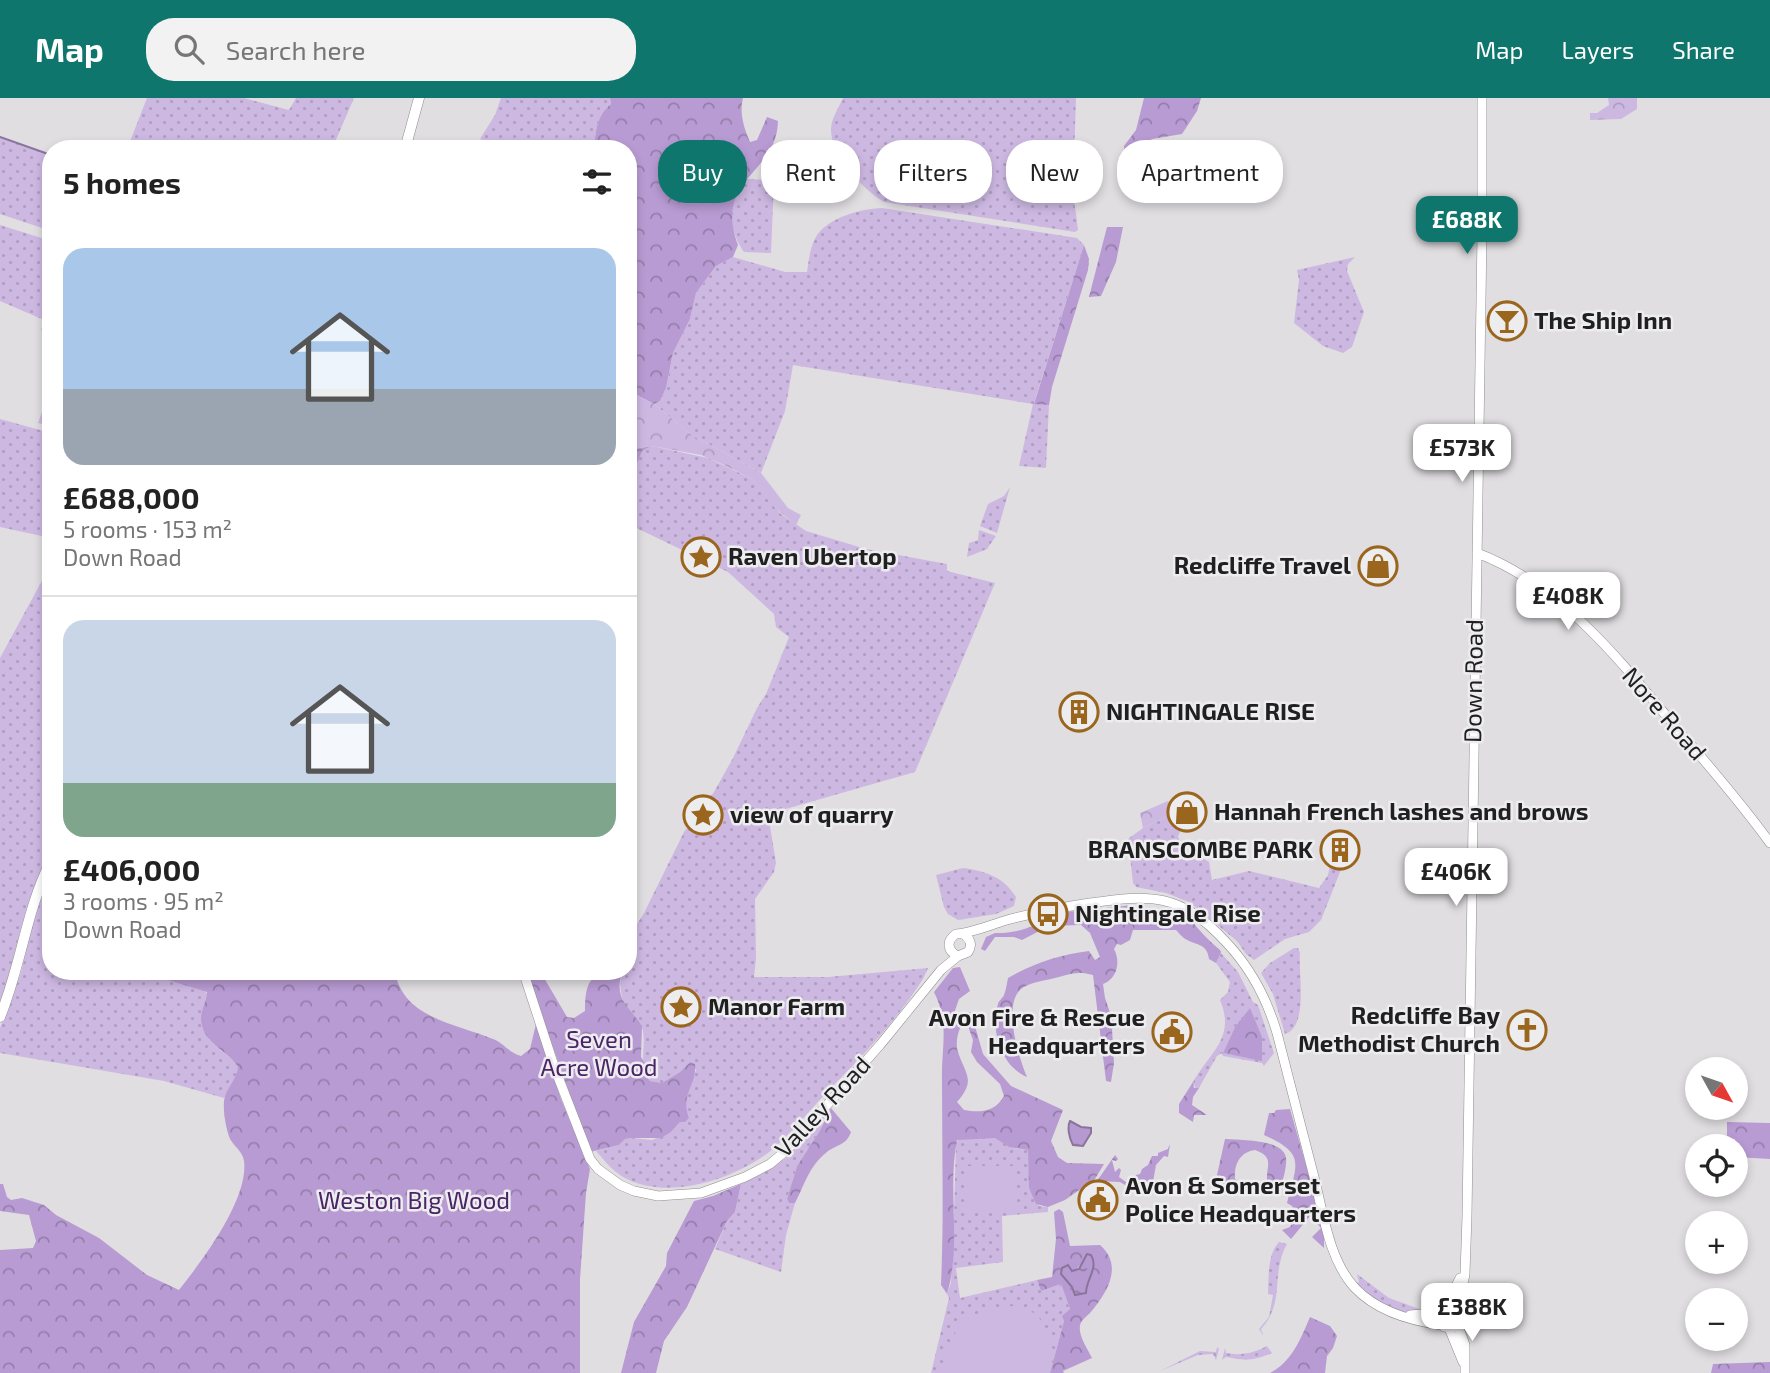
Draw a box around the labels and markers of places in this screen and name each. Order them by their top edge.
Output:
pin: £688K [1418,197,1516,256]
bar icon: The Ship Inn [1486,300,1528,342]
place label: The Ship Inn [1534,305,1672,334]
pin: £573K [1413,424,1511,484]
place icon: Raven Ubertop [680,536,722,578]
place label: Raven Ubertop [728,541,897,570]
shop icon: Redcliffe Travel [1357,545,1399,587]
place label: Redcliffe Travel [1174,550,1351,579]
pin: £408K [1519,573,1617,632]
building icon: NIGHTINGALE RISE [1058,691,1100,733]
place label: NIGHTINGALE RISE [1106,696,1315,725]
shop icon: Hannah French lashes and brows [1166,791,1208,833]
place icon: view of quarry [682,794,724,836]
place label: Hannah French lashes and brows [1214,796,1589,825]
place label: view of quarry [730,799,894,828]
building icon: BRANSCOMBE PARK [1319,829,1361,871]
place label: BRANSCOMBE PARK [1088,834,1314,863]
pin: £406K [1407,848,1505,908]
bus stop icon: Nightingale Rise [1027,893,1069,935]
place label: Nightingale Rise [1075,898,1261,927]
place icon: Manor Farm [660,986,702,1028]
place label: Manor Farm [708,991,845,1020]
place label: Redcliffe Bay Methodist Church [1298,1000,1500,1057]
place label: Avon Fire & Rescue Headquarters [929,1002,1145,1059]
church icon: Redcliffe Bay Methodist Church [1506,1009,1548,1051]
public building icon: Avon Fire & Rescue Headquarters [1151,1011,1193,1053]
place label: Avon & Somerset Police Headquarters [1125,1170,1356,1227]
public building icon: Avon & Somerset Police Headquarters [1077,1179,1119,1221]
pin: £388K [1423,1284,1521,1343]

